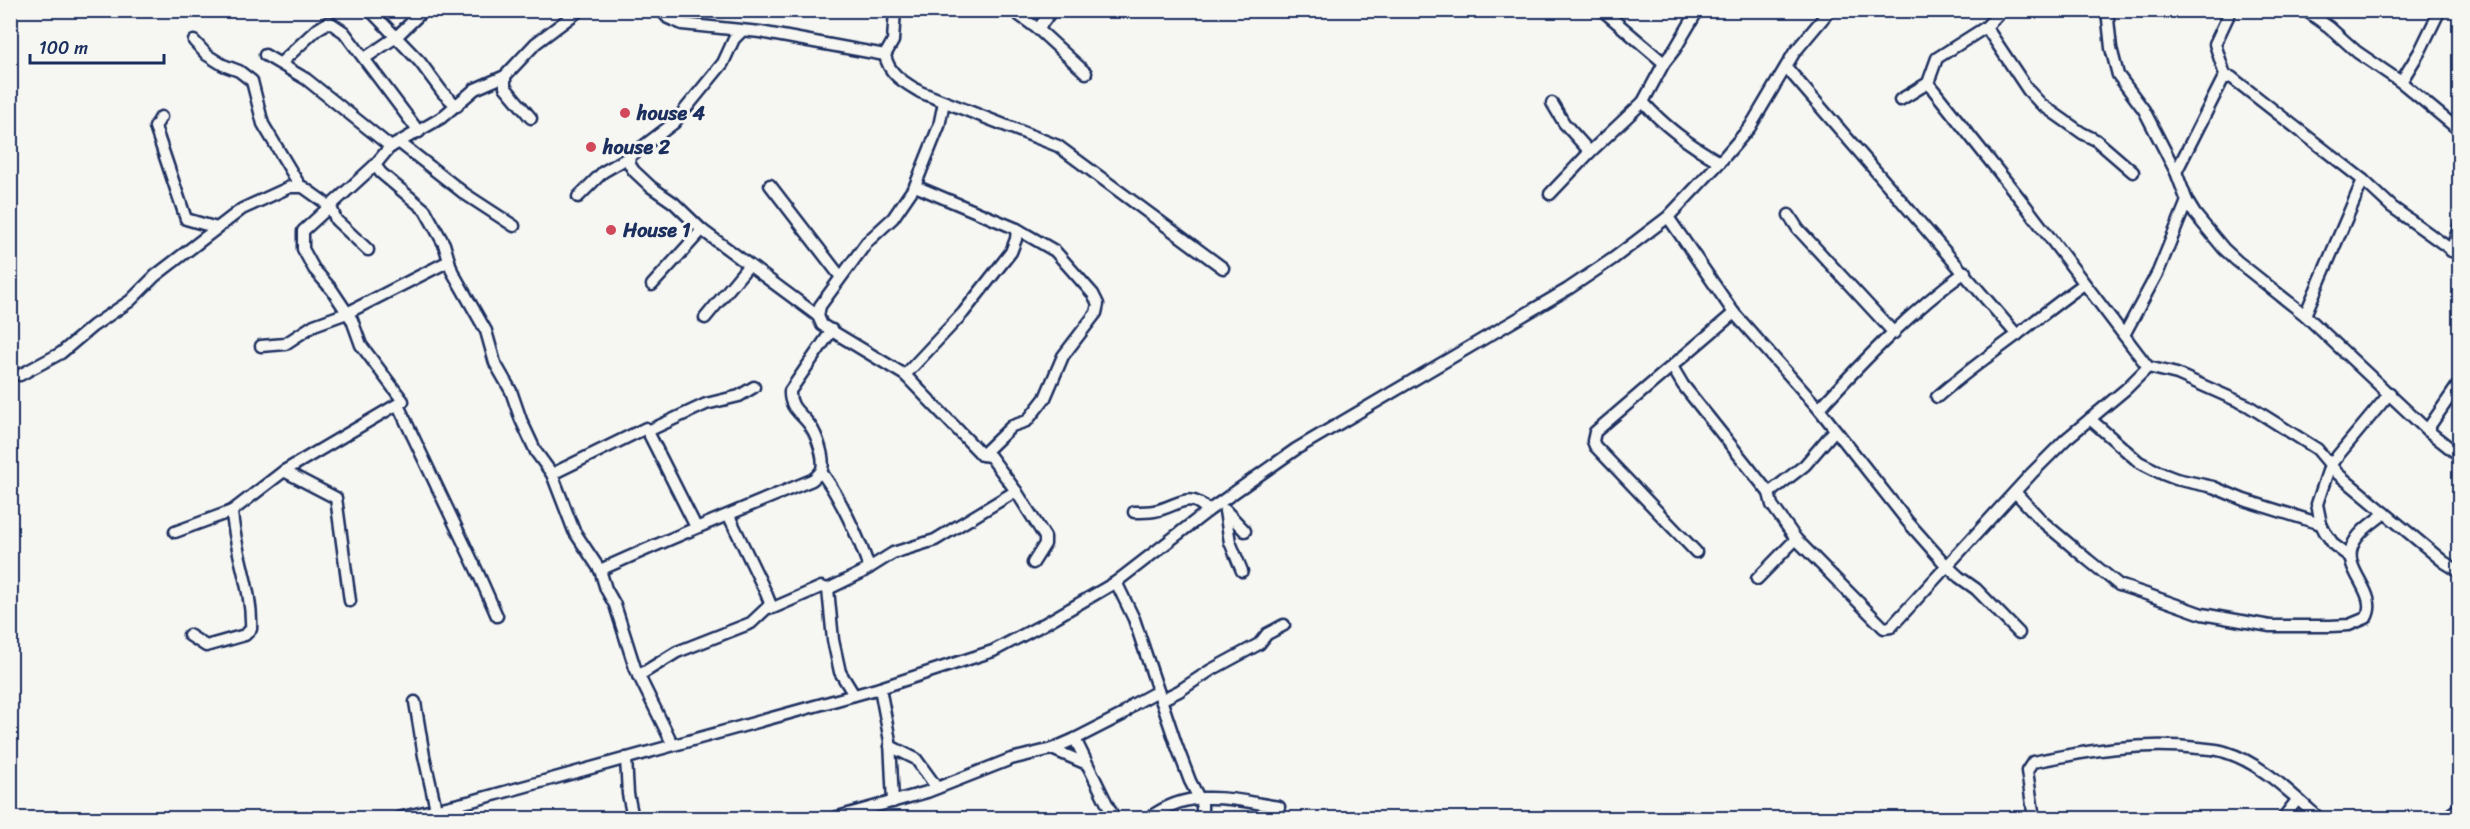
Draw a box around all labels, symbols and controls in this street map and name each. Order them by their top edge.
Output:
scale bar [30,27,164,65]
text: 100 m [39,32,88,64]
place label: house 4 [636,96,705,131]
marker: house 4 [618,106,632,120]
place label: house 2 [602,130,670,165]
marker: house 2 [584,140,598,154]
place label: House 1 [622,213,691,248]
marker: House 1 [604,223,618,237]

